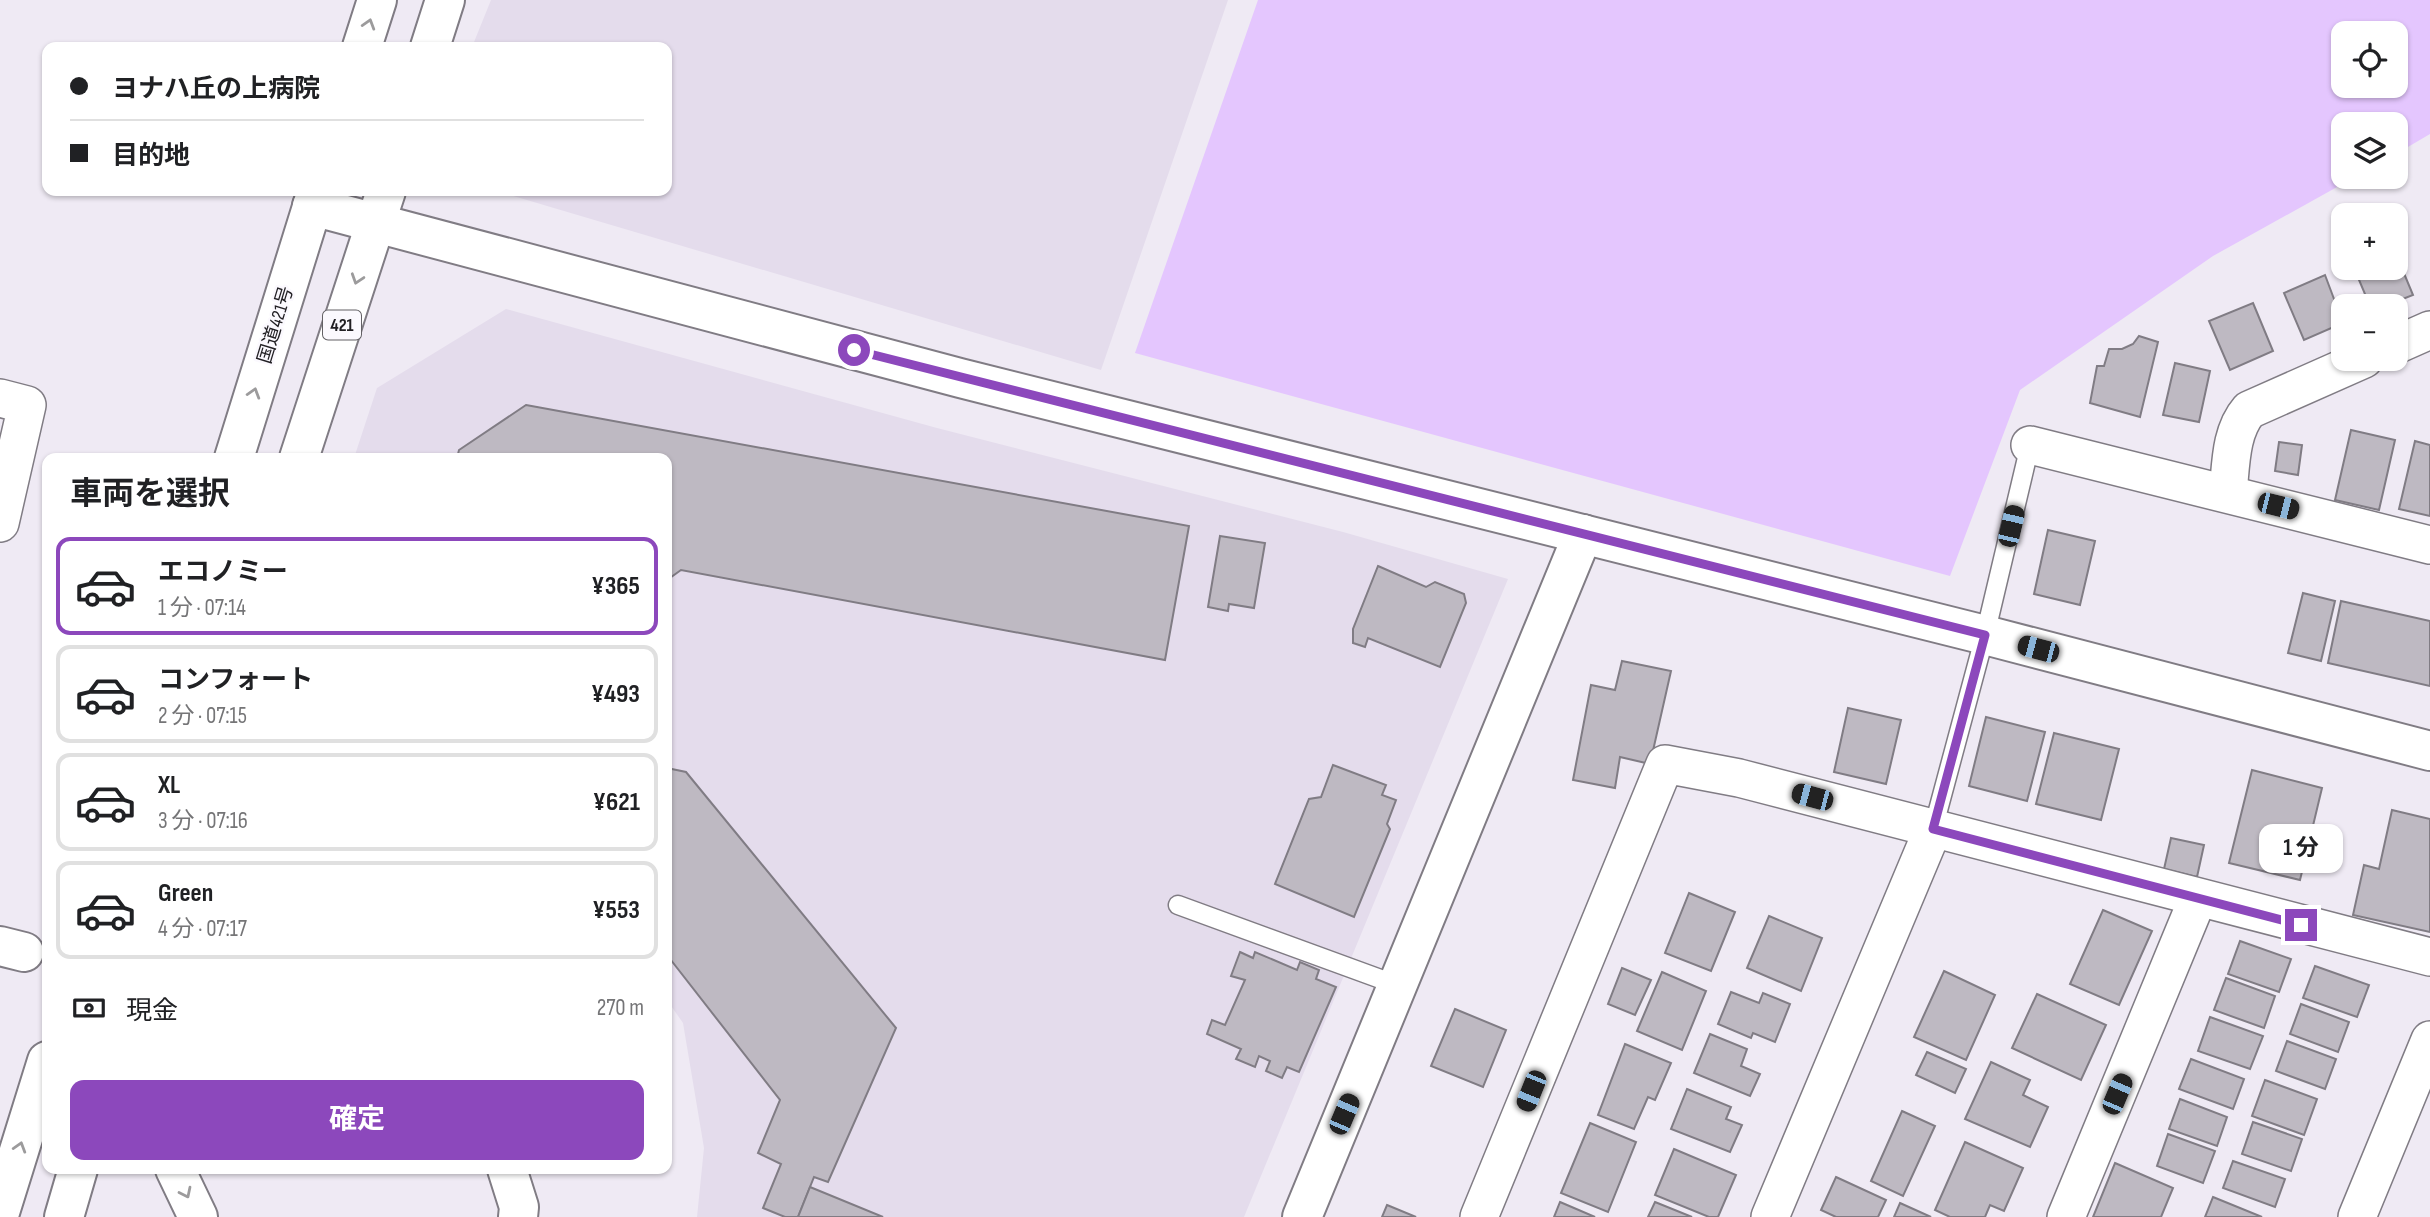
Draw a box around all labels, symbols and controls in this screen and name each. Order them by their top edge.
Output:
one-way arrow [361,18,375,30]
map controls [2331,21,2408,371]
button: locate [2331,21,2408,98]
text: ヨナハ丘の上病院 [112,74,320,105]
button: layers [2331,112,2408,189]
text: 目的地 [112,141,190,172]
button: + [2331,203,2408,280]
one-way arrow [351,272,365,285]
street label: 国道421号 [253,284,299,366]
button: − [2331,294,2408,371]
road number: 421 [323,310,361,340]
route start [838,334,870,366]
one-way arrow [246,388,261,400]
text: 車両を選択 [70,475,230,514]
car [2256,491,2301,521]
car [1997,503,2026,549]
icon: car [74,555,137,618]
text: エコノミー [158,557,288,588]
text: ¥365 [591,571,640,602]
text: 1 分 · 07:14 [158,594,246,622]
car [2015,633,2062,665]
icon: car [74,663,137,726]
text: コンフォート [158,665,313,696]
text: ¥493 [591,679,640,710]
text: 2 分 · 07:15 [158,702,247,730]
text: XL [158,770,180,801]
icon: car [74,771,137,834]
car [1789,781,1836,813]
text: ¥621 [593,787,640,818]
text: 3 分 · 07:16 [158,807,248,835]
callout: 1 分 [2259,824,2343,872]
text: 1 分 [2283,834,2319,862]
text: Green [158,878,213,909]
icon: car [74,879,137,942]
text: ¥553 [592,895,640,926]
route end [2285,909,2317,941]
text: 4 分 · 07:17 [158,915,247,943]
icon: cash [70,989,108,1027]
text: 270 m [597,994,644,1022]
text: 現金 [126,996,178,1027]
car [1514,1068,1549,1114]
car [2100,1071,2135,1117]
button: 確定 [70,1080,644,1160]
car [1327,1091,1362,1137]
one-way arrow [12,1142,27,1154]
one-way arrow [178,1186,192,1198]

